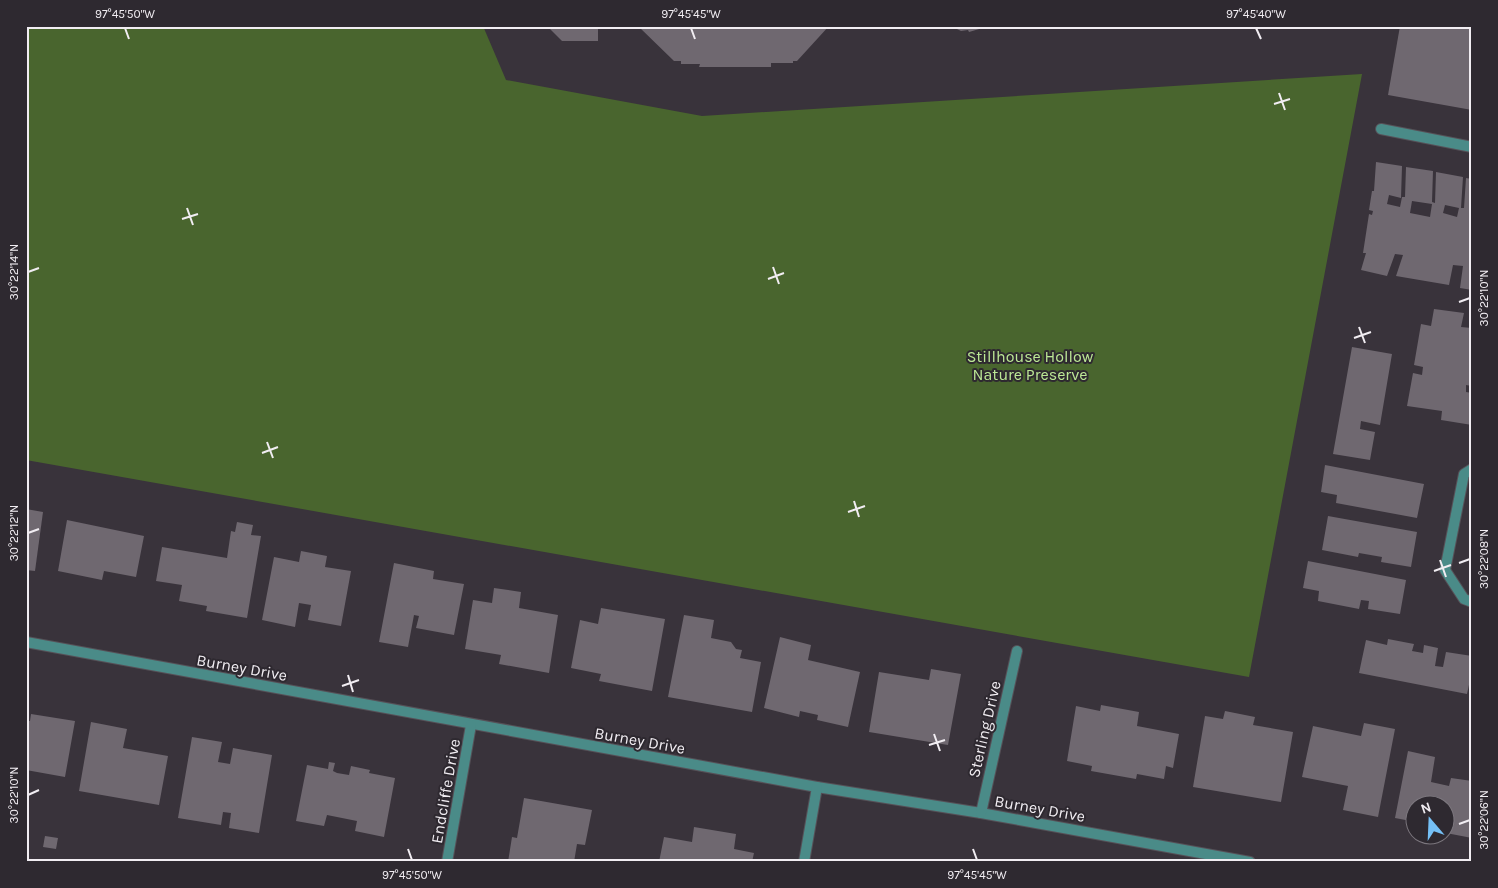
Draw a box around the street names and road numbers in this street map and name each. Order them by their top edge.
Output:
street label: Burney Drive [195,650,289,685]
street label: Sterling Drive [964,679,1005,779]
street label: Burney Drive [593,723,687,758]
street label: Endcliffe Drive [427,737,464,845]
street label: Burney Drive [993,791,1087,826]

